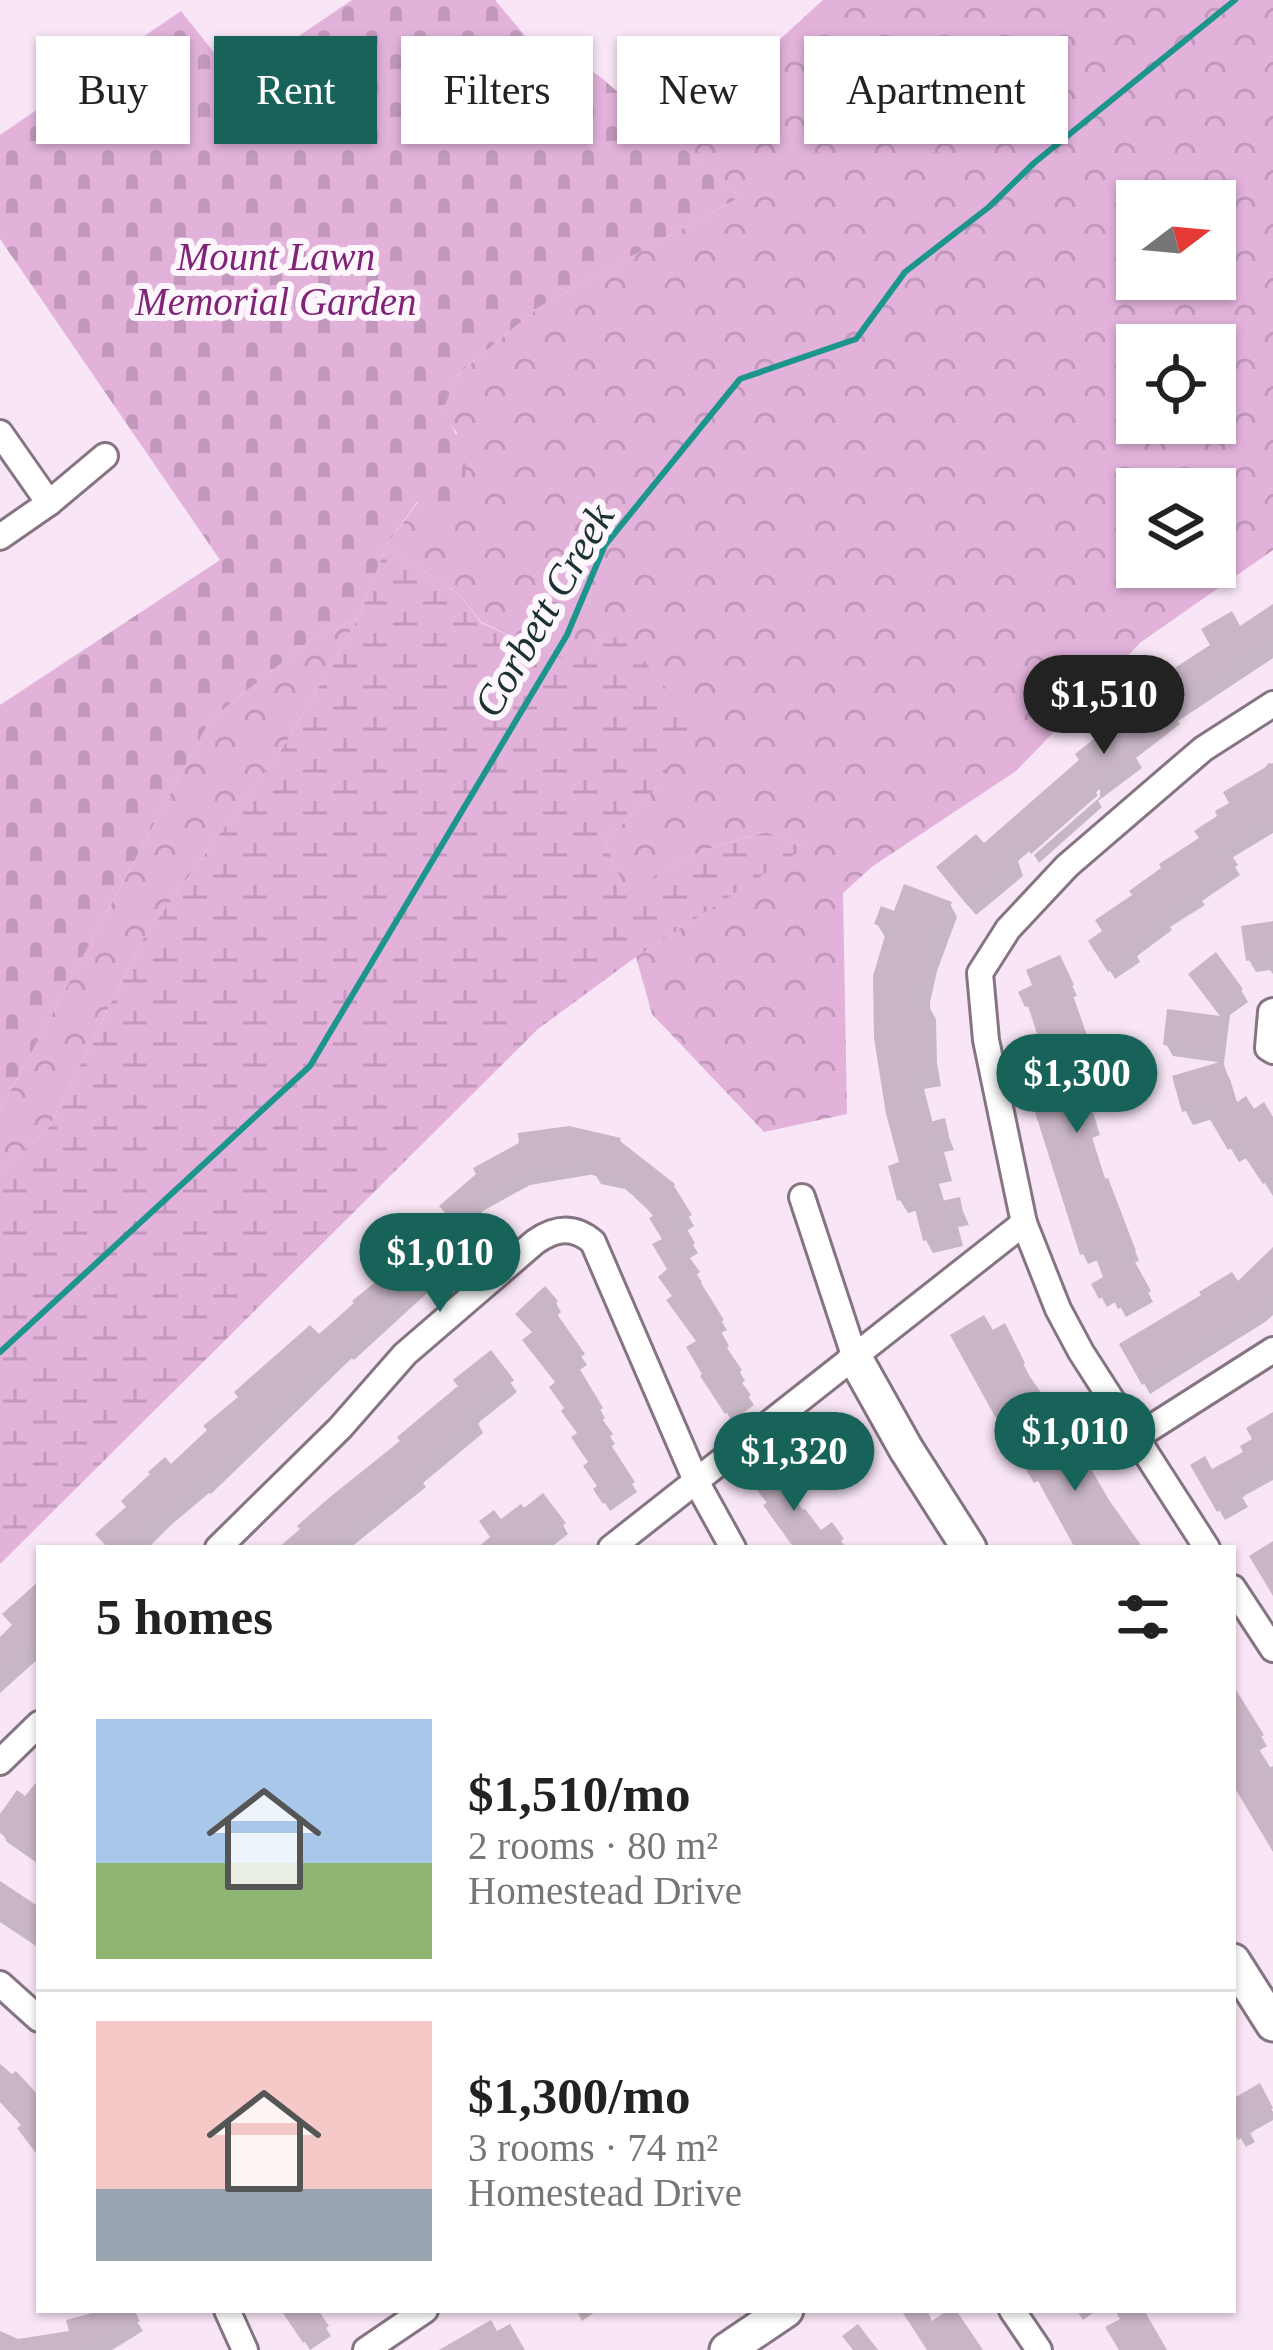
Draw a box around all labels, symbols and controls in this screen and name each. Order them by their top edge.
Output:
chip: Buy [36,36,190,144]
chip: Rent [214,36,377,144]
chip: Filters [401,36,593,144]
chip: New [617,36,780,144]
chip: Apartment [804,36,1068,144]
north arrow [1116,180,1236,300]
map controls [1116,180,1236,588]
park label: Mount Lawn Memorial Garden [134,235,417,323]
button: locate [1116,324,1236,444]
button: layers [1116,468,1236,588]
water label: Corbett Creek [465,495,624,725]
pin: $1,510 [1006,655,1202,757]
text: $1,510 [1050,672,1158,715]
pin: $1,300 [979,1034,1175,1136]
text: $1,300 [1023,1051,1131,1094]
pin: $1,010 [342,1213,538,1315]
text: $1,010 [386,1230,494,1273]
pin: $1,010 [977,1392,1173,1494]
text: $1,010 [1021,1409,1129,1452]
pin: $1,320 [696,1412,892,1514]
text: $1,320 [740,1429,848,1472]
icon: filters [1110,1584,1176,1650]
text: 5 homes [96,1589,273,1645]
text: $1,510/mo [468,1766,690,1822]
icon: home [192,1767,336,1911]
text: 2 rooms · 80 m² [468,1824,718,1867]
text: Homestead Drive [468,1869,742,1912]
text: $1,300/mo [468,2068,690,2124]
icon: home [192,2069,336,2213]
text: 3 rooms · 74 m² [468,2126,718,2169]
text: Homestead Drive [468,2171,742,2214]

